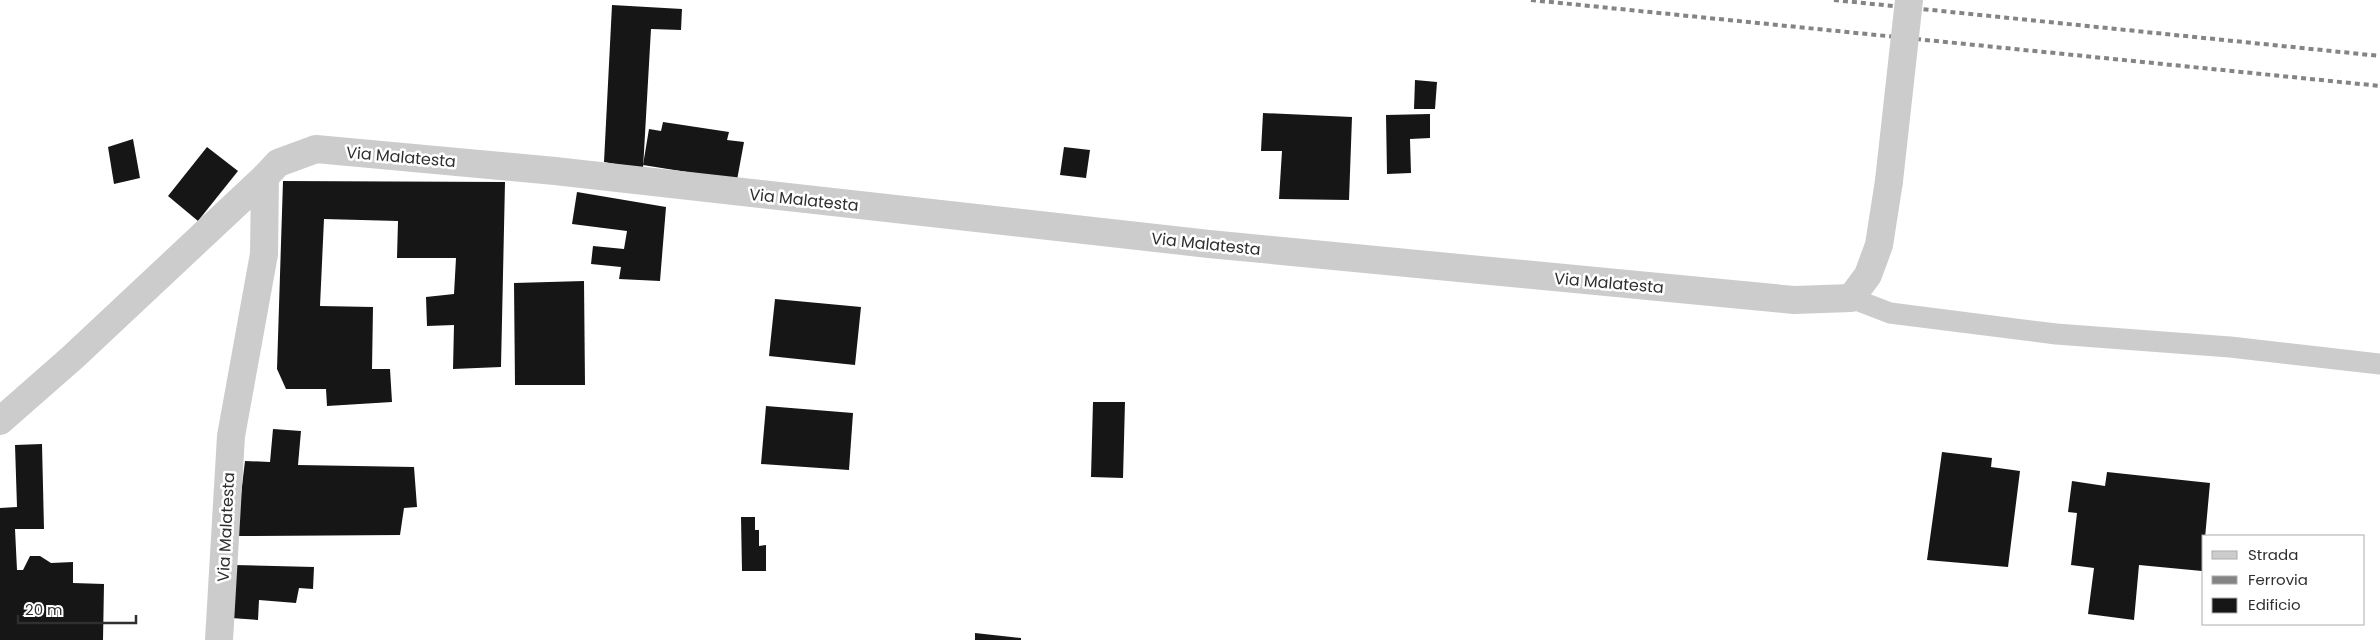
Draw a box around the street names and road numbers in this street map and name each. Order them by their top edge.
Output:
street label: Via Malatesta [345,141,457,173]
street label: Via Malatesta [748,183,860,217]
street label: Via Malatesta [1150,227,1262,261]
street label: Via Malatesta [1553,267,1665,299]
street label: Via Malatesta [212,472,240,582]

